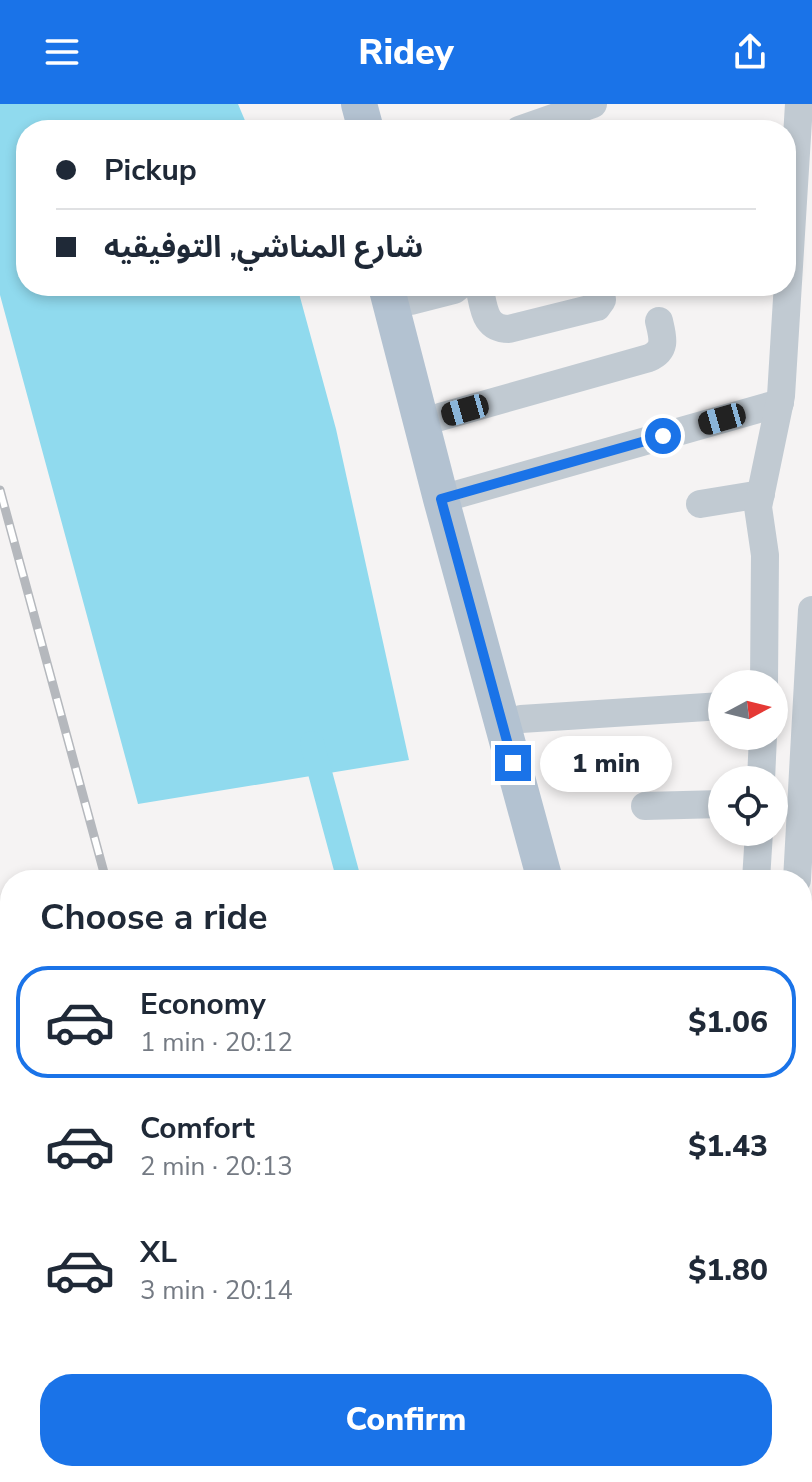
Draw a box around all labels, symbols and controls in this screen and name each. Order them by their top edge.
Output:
text: Ridey [358,28,454,77]
icon: menu [40,30,84,74]
icon: share [728,30,772,74]
text: Pickup [104,150,197,191]
text: شارع المناشي, التوفيقيه [104,227,423,268]
car [439,392,491,428]
car [696,401,748,437]
route start [645,418,681,454]
north arrow [708,670,788,750]
map controls [708,670,788,846]
callout: 1 min [541,735,673,791]
route end [495,745,531,781]
text: 1 min [572,746,640,781]
button: locate [708,766,788,846]
text: Choose a ride [40,893,268,942]
text: Economy [140,984,266,1025]
icon: car [44,986,116,1058]
text: $1.06 [688,1002,768,1043]
text: 1 min · 20:12 [140,1025,293,1060]
text: Comfort [140,1108,255,1149]
icon: car [44,1110,116,1182]
text: $1.43 [688,1126,768,1167]
text: 2 min · 20:13 [140,1149,293,1184]
text: XL [140,1232,177,1273]
icon: car [44,1234,116,1306]
text: $1.80 [688,1250,768,1291]
text: 3 min · 20:14 [140,1273,293,1308]
button: Confirm [40,1374,772,1466]

